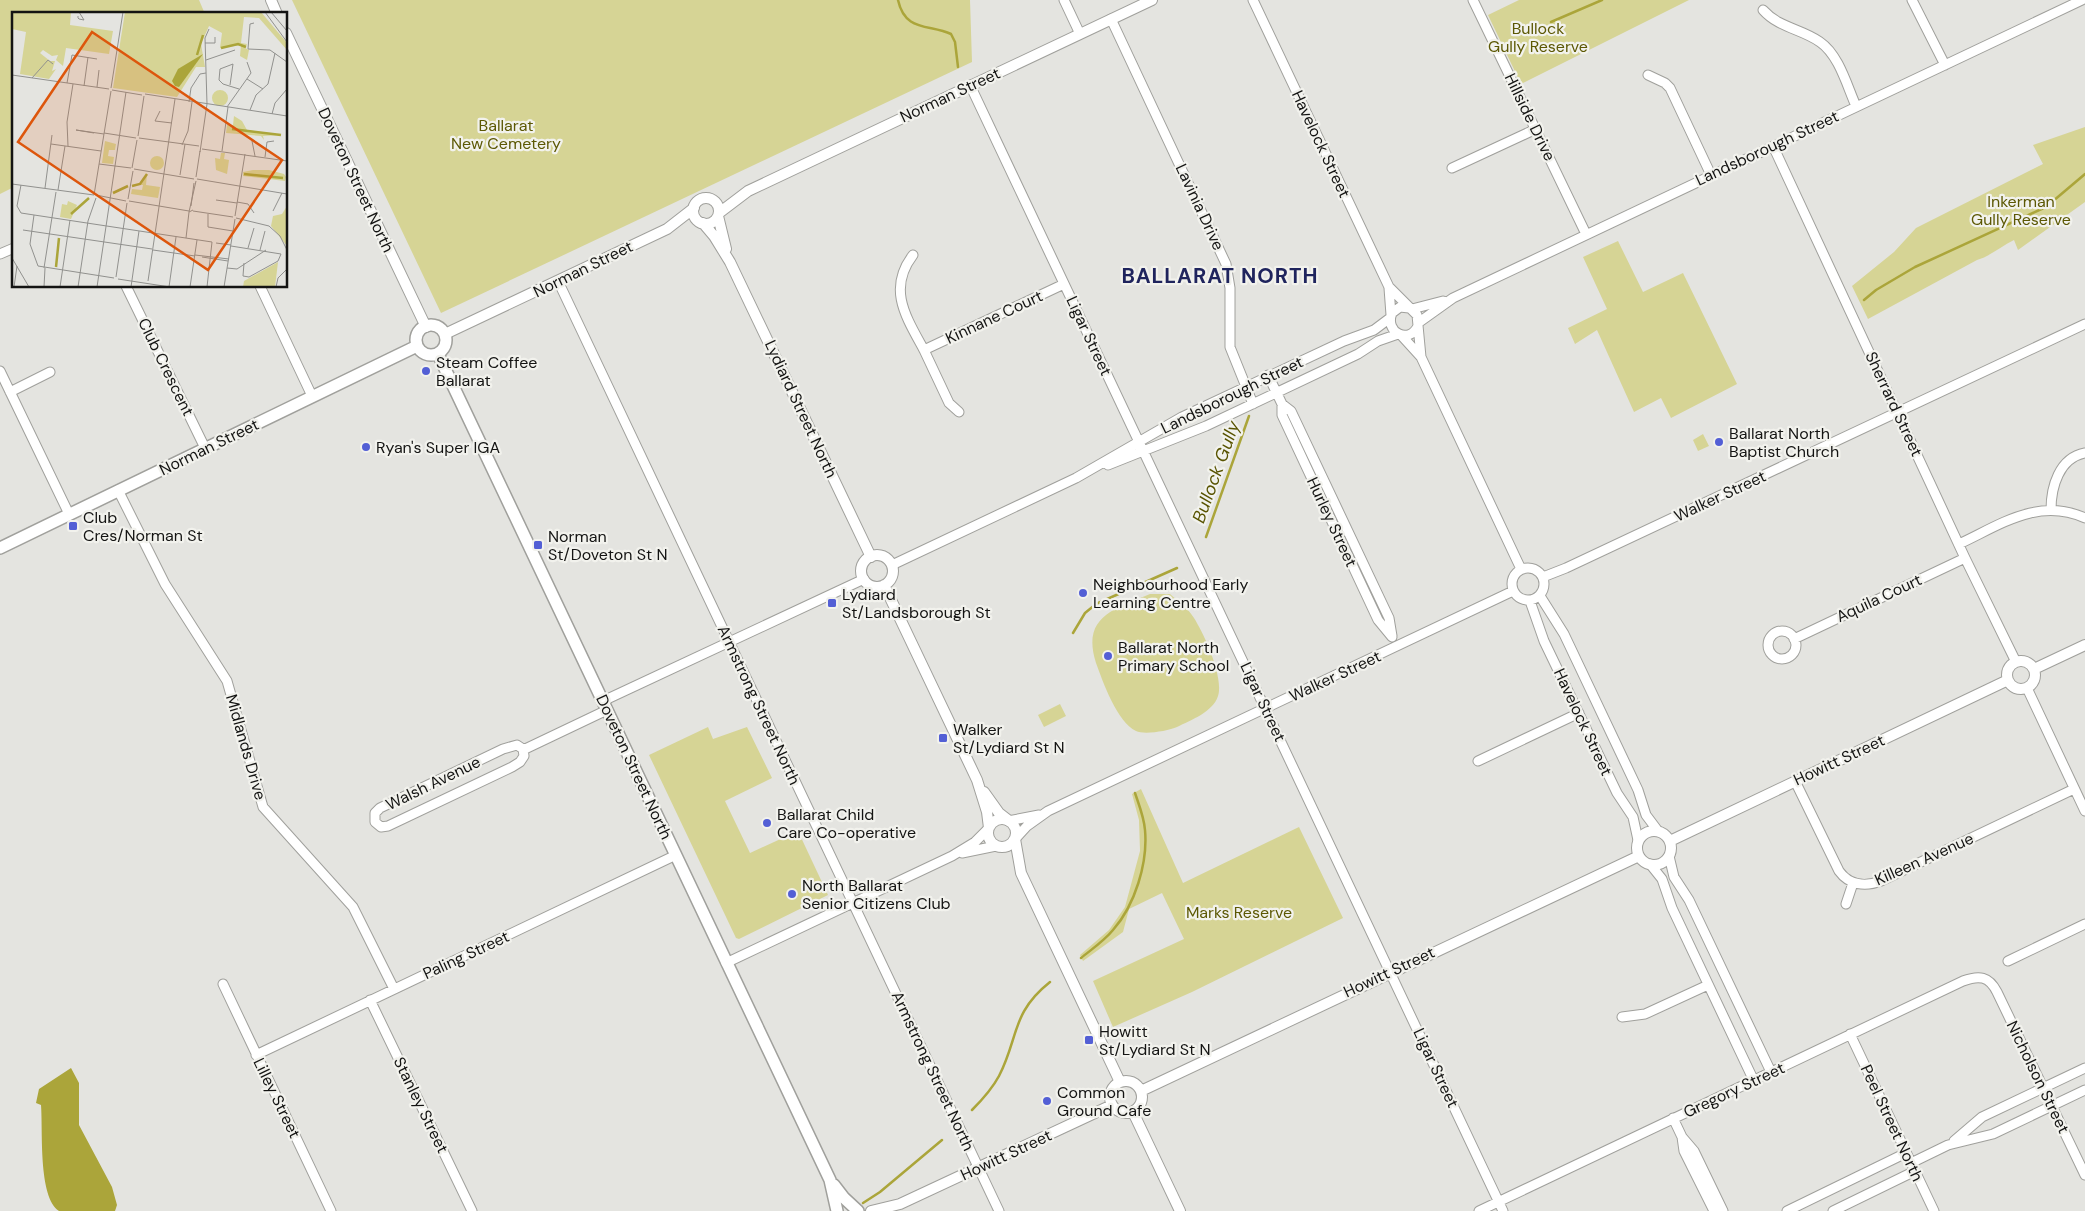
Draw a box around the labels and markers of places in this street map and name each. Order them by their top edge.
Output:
place label: Steam Coffee Ballarat [436,352,537,391]
marker: Steam Coffee Ballarat [420,365,432,377]
place label: Ballarat North Baptist Church [1729,423,1839,462]
marker: Ballarat North Baptist Church [1713,436,1725,448]
place label: Ryan's Super IGA [376,437,500,458]
marker: Ryan's Super IGA [360,441,372,453]
place label: Club Cres/Norman St [83,507,203,546]
marker: Club Cres/Norman St [67,520,79,532]
place label: Norman St/Doveton St N [548,526,668,565]
marker: Norman St/Doveton St N [532,539,544,551]
place label: Neighbourhood Early Learning Centre [1093,574,1248,613]
place label: Lydiard St/Landsborough St [842,584,991,623]
marker: Neighbourhood Early Learning Centre [1077,587,1089,599]
marker: Lydiard St/Landsborough St [826,597,838,609]
place label: Ballarat North Primary School [1118,637,1229,676]
marker: Ballarat North Primary School [1102,650,1114,662]
place label: Walker St/Lydiard St N [953,719,1065,758]
marker: Walker St/Lydiard St N [937,732,949,744]
place label: Ballarat Child Care Co-operative [777,804,916,843]
marker: Ballarat Child Care Co-operative [761,817,773,829]
place label: North Ballarat Senior Citizens Club [802,875,951,914]
marker: North Ballarat Senior Citizens Club [786,888,798,900]
place label: Howitt St/Lydiard St N [1099,1021,1211,1060]
marker: Howitt St/Lydiard St N [1083,1034,1095,1046]
place label: Common Ground Cafe [1057,1082,1151,1121]
marker: Common Ground Cafe [1041,1095,1053,1107]

